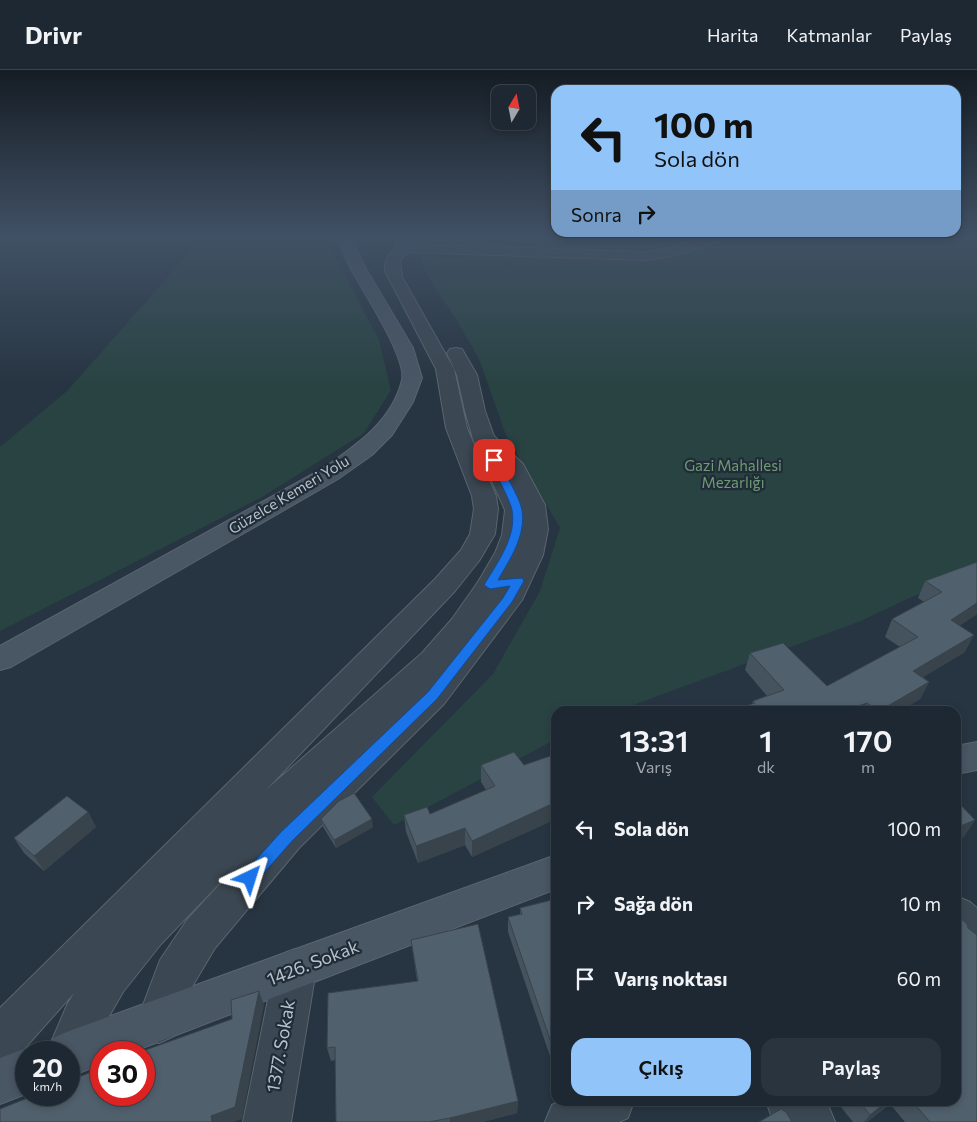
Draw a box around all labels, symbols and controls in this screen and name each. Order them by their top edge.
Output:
text: Drivr [25,20,82,49]
text: Harita [707,24,759,46]
text: Katmanlar [787,24,872,46]
text: Paylaş [900,24,952,46]
north arrow [491,85,536,130]
map controls [491,85,536,130]
text: 100 m [654,102,754,145]
icon: left [571,105,636,170]
text: Sola dön [654,145,740,172]
icon: right [632,200,660,228]
text: Sonra [571,203,622,226]
pin [473,439,515,481]
icon: arrive [480,446,508,474]
street label: Güzelce Kemeri Yolu [225,451,352,537]
park label: Gazi Mahallesi Mezarlığı [684,456,782,491]
text: 13:31 [619,721,688,758]
text: 1 [759,721,773,758]
text: 170 [843,721,893,758]
text: Varış [636,757,672,776]
text: dk [757,757,775,776]
text: m [861,757,875,776]
icon: left [571,815,599,843]
text: Sola dön [614,817,689,840]
text: 100 m [888,817,941,840]
position arrow [223,851,275,903]
icon: right [571,890,599,918]
text: Sağa dön [614,892,693,915]
text: 10 m [900,892,941,915]
street label: 1426. Sokak [264,934,362,990]
icon: arrive [571,965,599,993]
text: Varış noktası [614,967,727,990]
text: 60 m [897,967,941,990]
street label: 1377. Sokak [261,998,299,1094]
button: Çıkış [571,1038,751,1096]
button: Paylaş [761,1038,941,1096]
speed limit sign: 30 [90,1041,155,1106]
text: 20 [32,1052,63,1082]
text: km/h [33,1079,62,1093]

